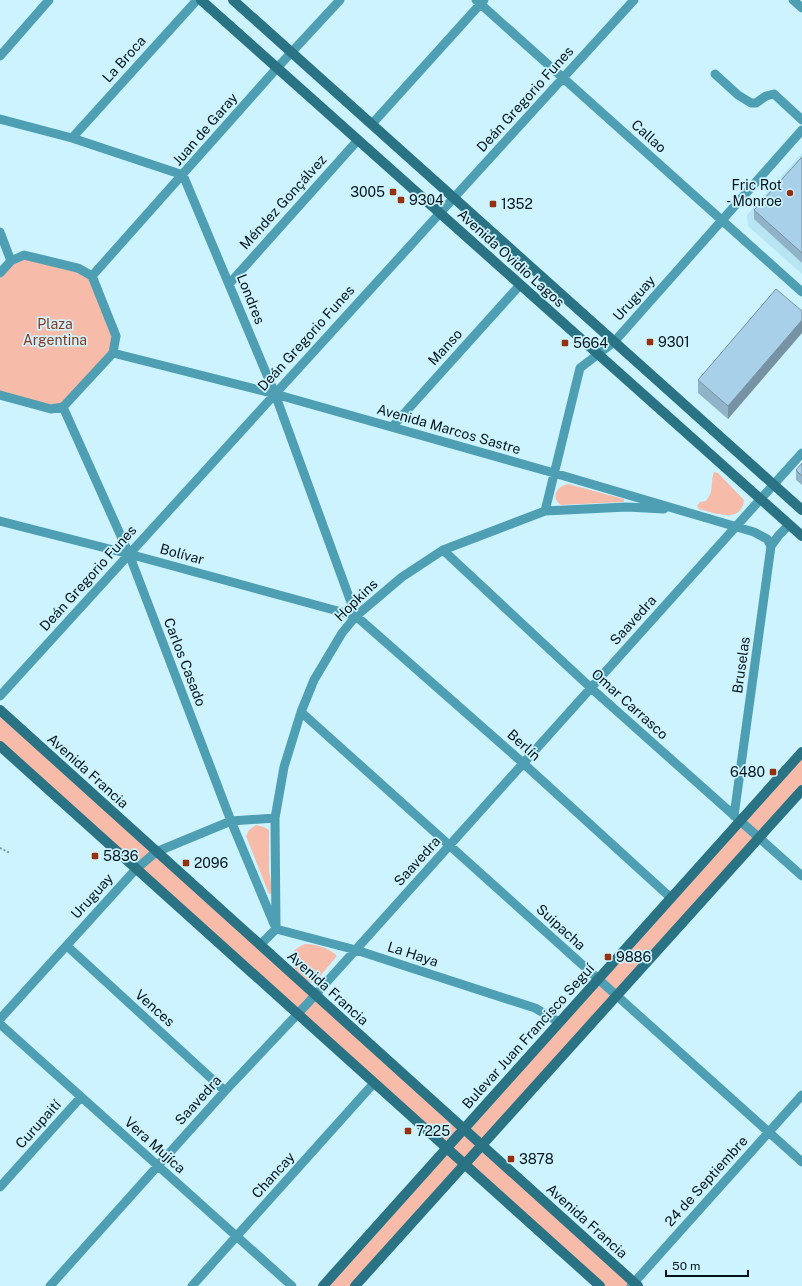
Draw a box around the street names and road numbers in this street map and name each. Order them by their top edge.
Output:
street label: La Broca [99,32,149,86]
street label: Deán Gregorio Funes [473,43,577,155]
street label: Juan de Garay [169,89,241,168]
street label: Callao [628,116,670,156]
street label: Méndez Gonçálvez [236,151,330,252]
street label: Avenida Ovidio Lagos [454,206,568,310]
street label: Londres [234,272,268,326]
street label: Uruguay [610,272,659,324]
street label: Deán Gregorio Funes [254,282,358,394]
street label: Manso [425,326,465,368]
street label: Avenida Marcos Sastre [375,401,523,457]
street label: Deán Gregorio Funes [36,522,140,634]
street label: Bolívar [158,540,206,568]
street label: Hopkins [331,576,381,624]
street label: Saavedra [607,592,659,648]
street label: Carlos Casado [161,616,209,708]
street label: Bruselas [729,636,753,694]
street label: Omar Carrasco [589,666,671,742]
street label: Berlín [504,726,544,764]
street label: Avenida Francia [44,731,132,811]
street label: Saavedra [391,833,443,889]
street label: Uruguay [68,870,117,922]
street label: Suipacha [533,901,589,953]
street label: La Haya [386,938,440,970]
street label: Avenida Francia [284,948,372,1028]
street label: Bulevar Juan Francisco Seguí [459,960,598,1112]
street label: Vences [132,986,178,1030]
street label: Saavedra [172,1072,224,1128]
street label: Curupaití [12,1096,64,1152]
street label: Vera Mujíca [121,1114,189,1176]
street label: 24 de Septiembre [661,1133,751,1229]
street label: Chancay [248,1148,298,1201]
street label: Avenida Francia [543,1181,631,1261]

